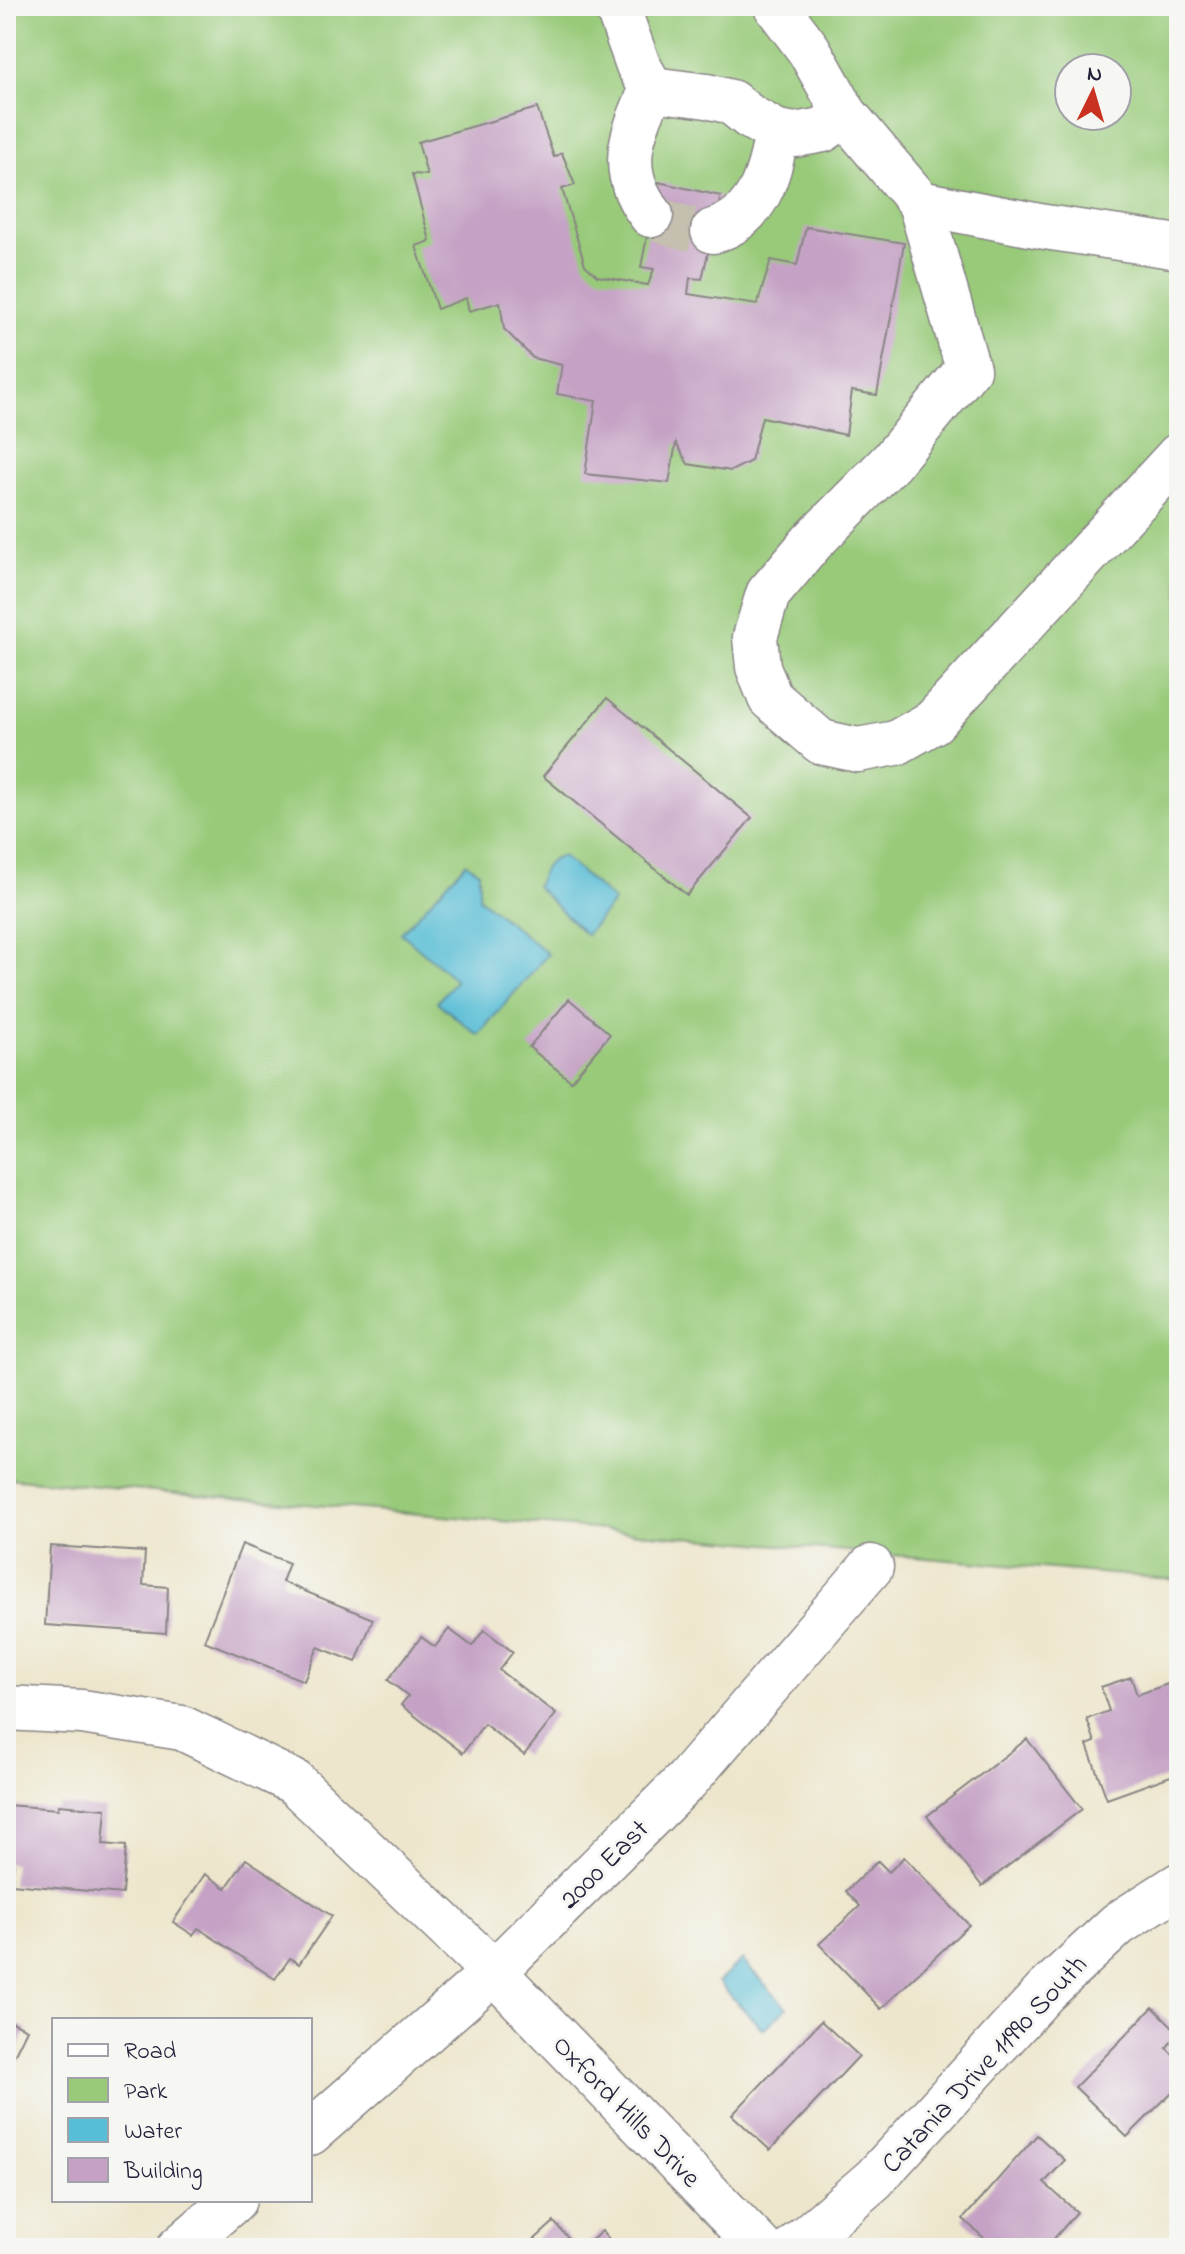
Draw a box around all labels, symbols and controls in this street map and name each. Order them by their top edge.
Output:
north arrow [1053,52,1133,132]
text: N [1086,58,1103,92]
street label: 2000 East [551,1811,660,1920]
street label: Catania Drive 11990 South [873,1947,1098,2184]
legend [52,2018,312,2202]
street label: Oxford Hills Drive [542,2027,710,2198]
text: Road [124,2035,177,2070]
text: Park [124,2075,168,2110]
text: Water [124,2115,182,2150]
text: Building [123,2155,203,2190]

